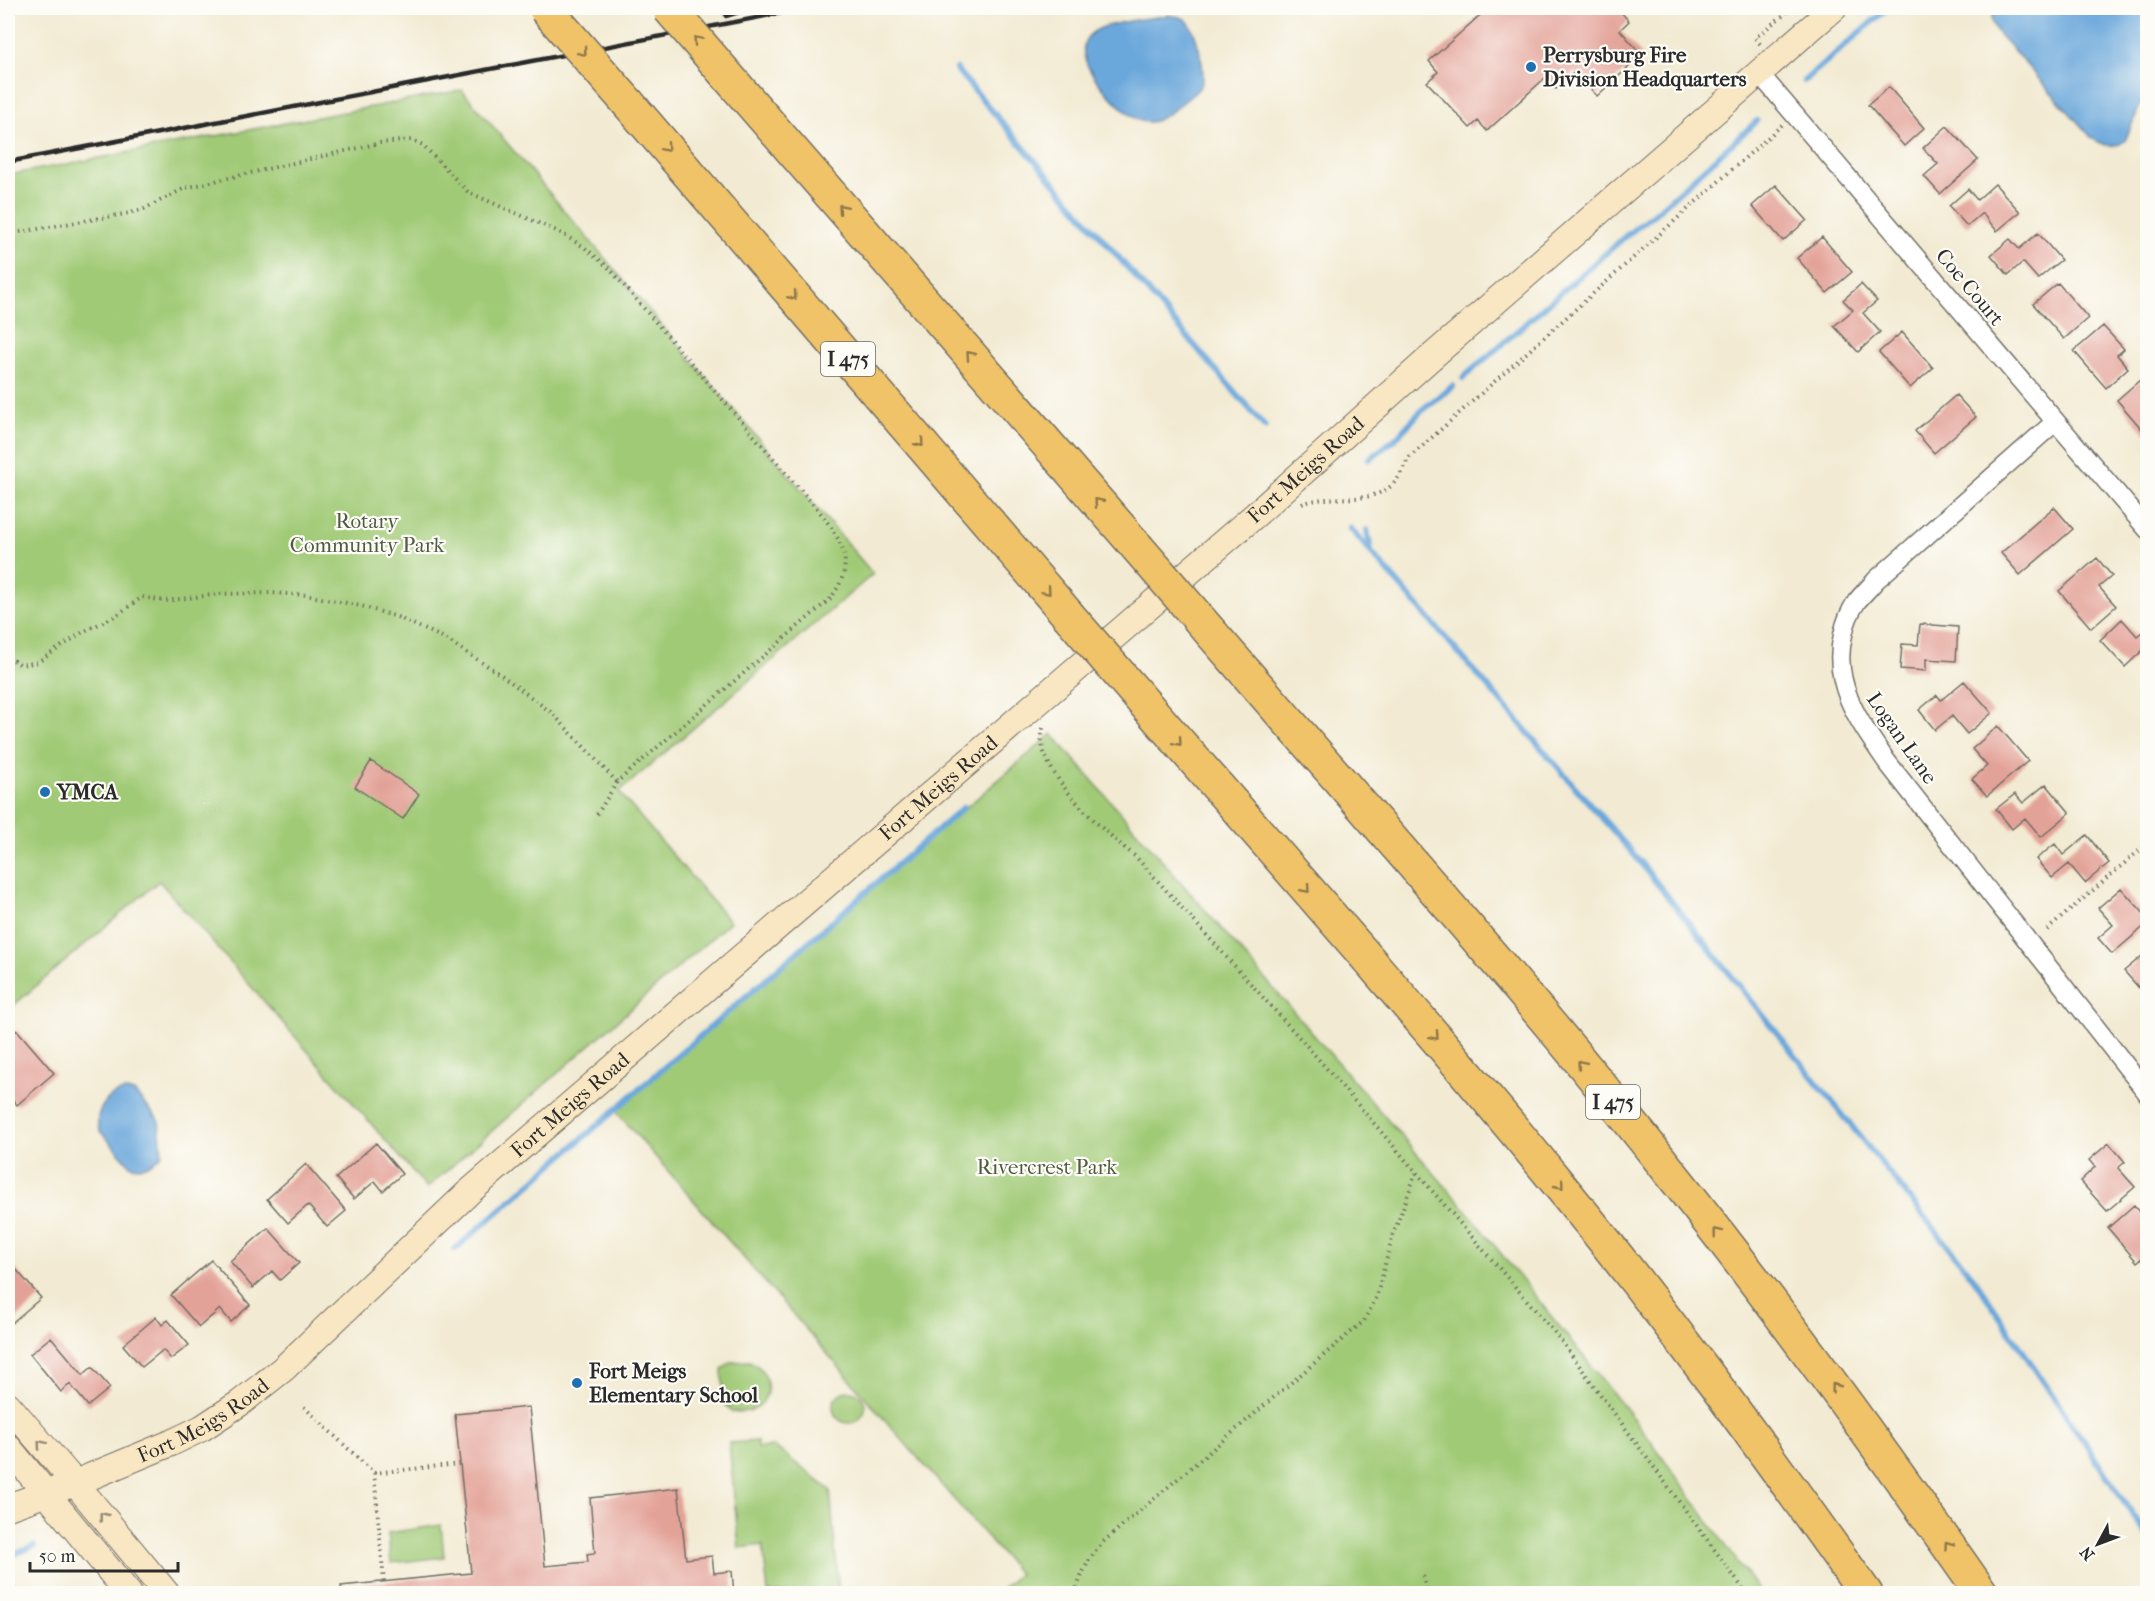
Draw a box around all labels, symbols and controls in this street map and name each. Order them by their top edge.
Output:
one-way arrow [693,36,704,47]
place label: Perrysburg Fire Division Headquarters [1543,43,1747,91]
one-way arrow [576,45,587,56]
marker: Perrysburg Fire Division Headquarters [1524,60,1538,74]
one-way arrow [659,141,670,152]
one-way arrow [839,204,850,215]
street label: Coe Court [1931,244,2009,331]
one-way arrow [786,289,797,300]
road number: I 475 [821,342,875,376]
one-way arrow [966,351,977,362]
street label: Fort Meigs Road [1242,411,1369,528]
one-way arrow [913,437,924,447]
one-way arrow [1094,498,1105,509]
park label: Rotary Community Park [290,509,444,557]
one-way arrow [1040,584,1051,595]
street label: Logan Lane [1862,688,1942,788]
street label: Fort Meigs Road [874,730,1003,845]
one-way arrow [1171,735,1182,746]
place label: YMCA [56,780,120,804]
marker: YMCA [38,785,52,799]
one-way arrow [1299,882,1310,893]
one-way arrow [1428,1029,1439,1040]
street label: Fort Meigs Road [506,1047,635,1163]
one-way arrow [1578,1059,1589,1070]
road number: I 475 [1586,1085,1640,1119]
park label: Rivercrest Park [977,1155,1117,1179]
one-way arrow [1553,1178,1564,1189]
one-way arrow [1713,1228,1724,1239]
place label: Fort Meigs Elementary School [588,1359,758,1407]
street label: Fort Meigs Road [134,1373,274,1468]
marker: Fort Meigs Elementary School [570,1376,584,1390]
one-way arrow [1831,1383,1842,1394]
one-way arrow [38,1440,49,1451]
one-way arrow [99,1512,110,1523]
north arrow [2068,1514,2128,1574]
scale bar [30,1535,178,1573]
one-way arrow [1944,1541,1955,1552]
text: N [2075,1542,2098,1564]
text: 50 m [39,1546,76,1567]

